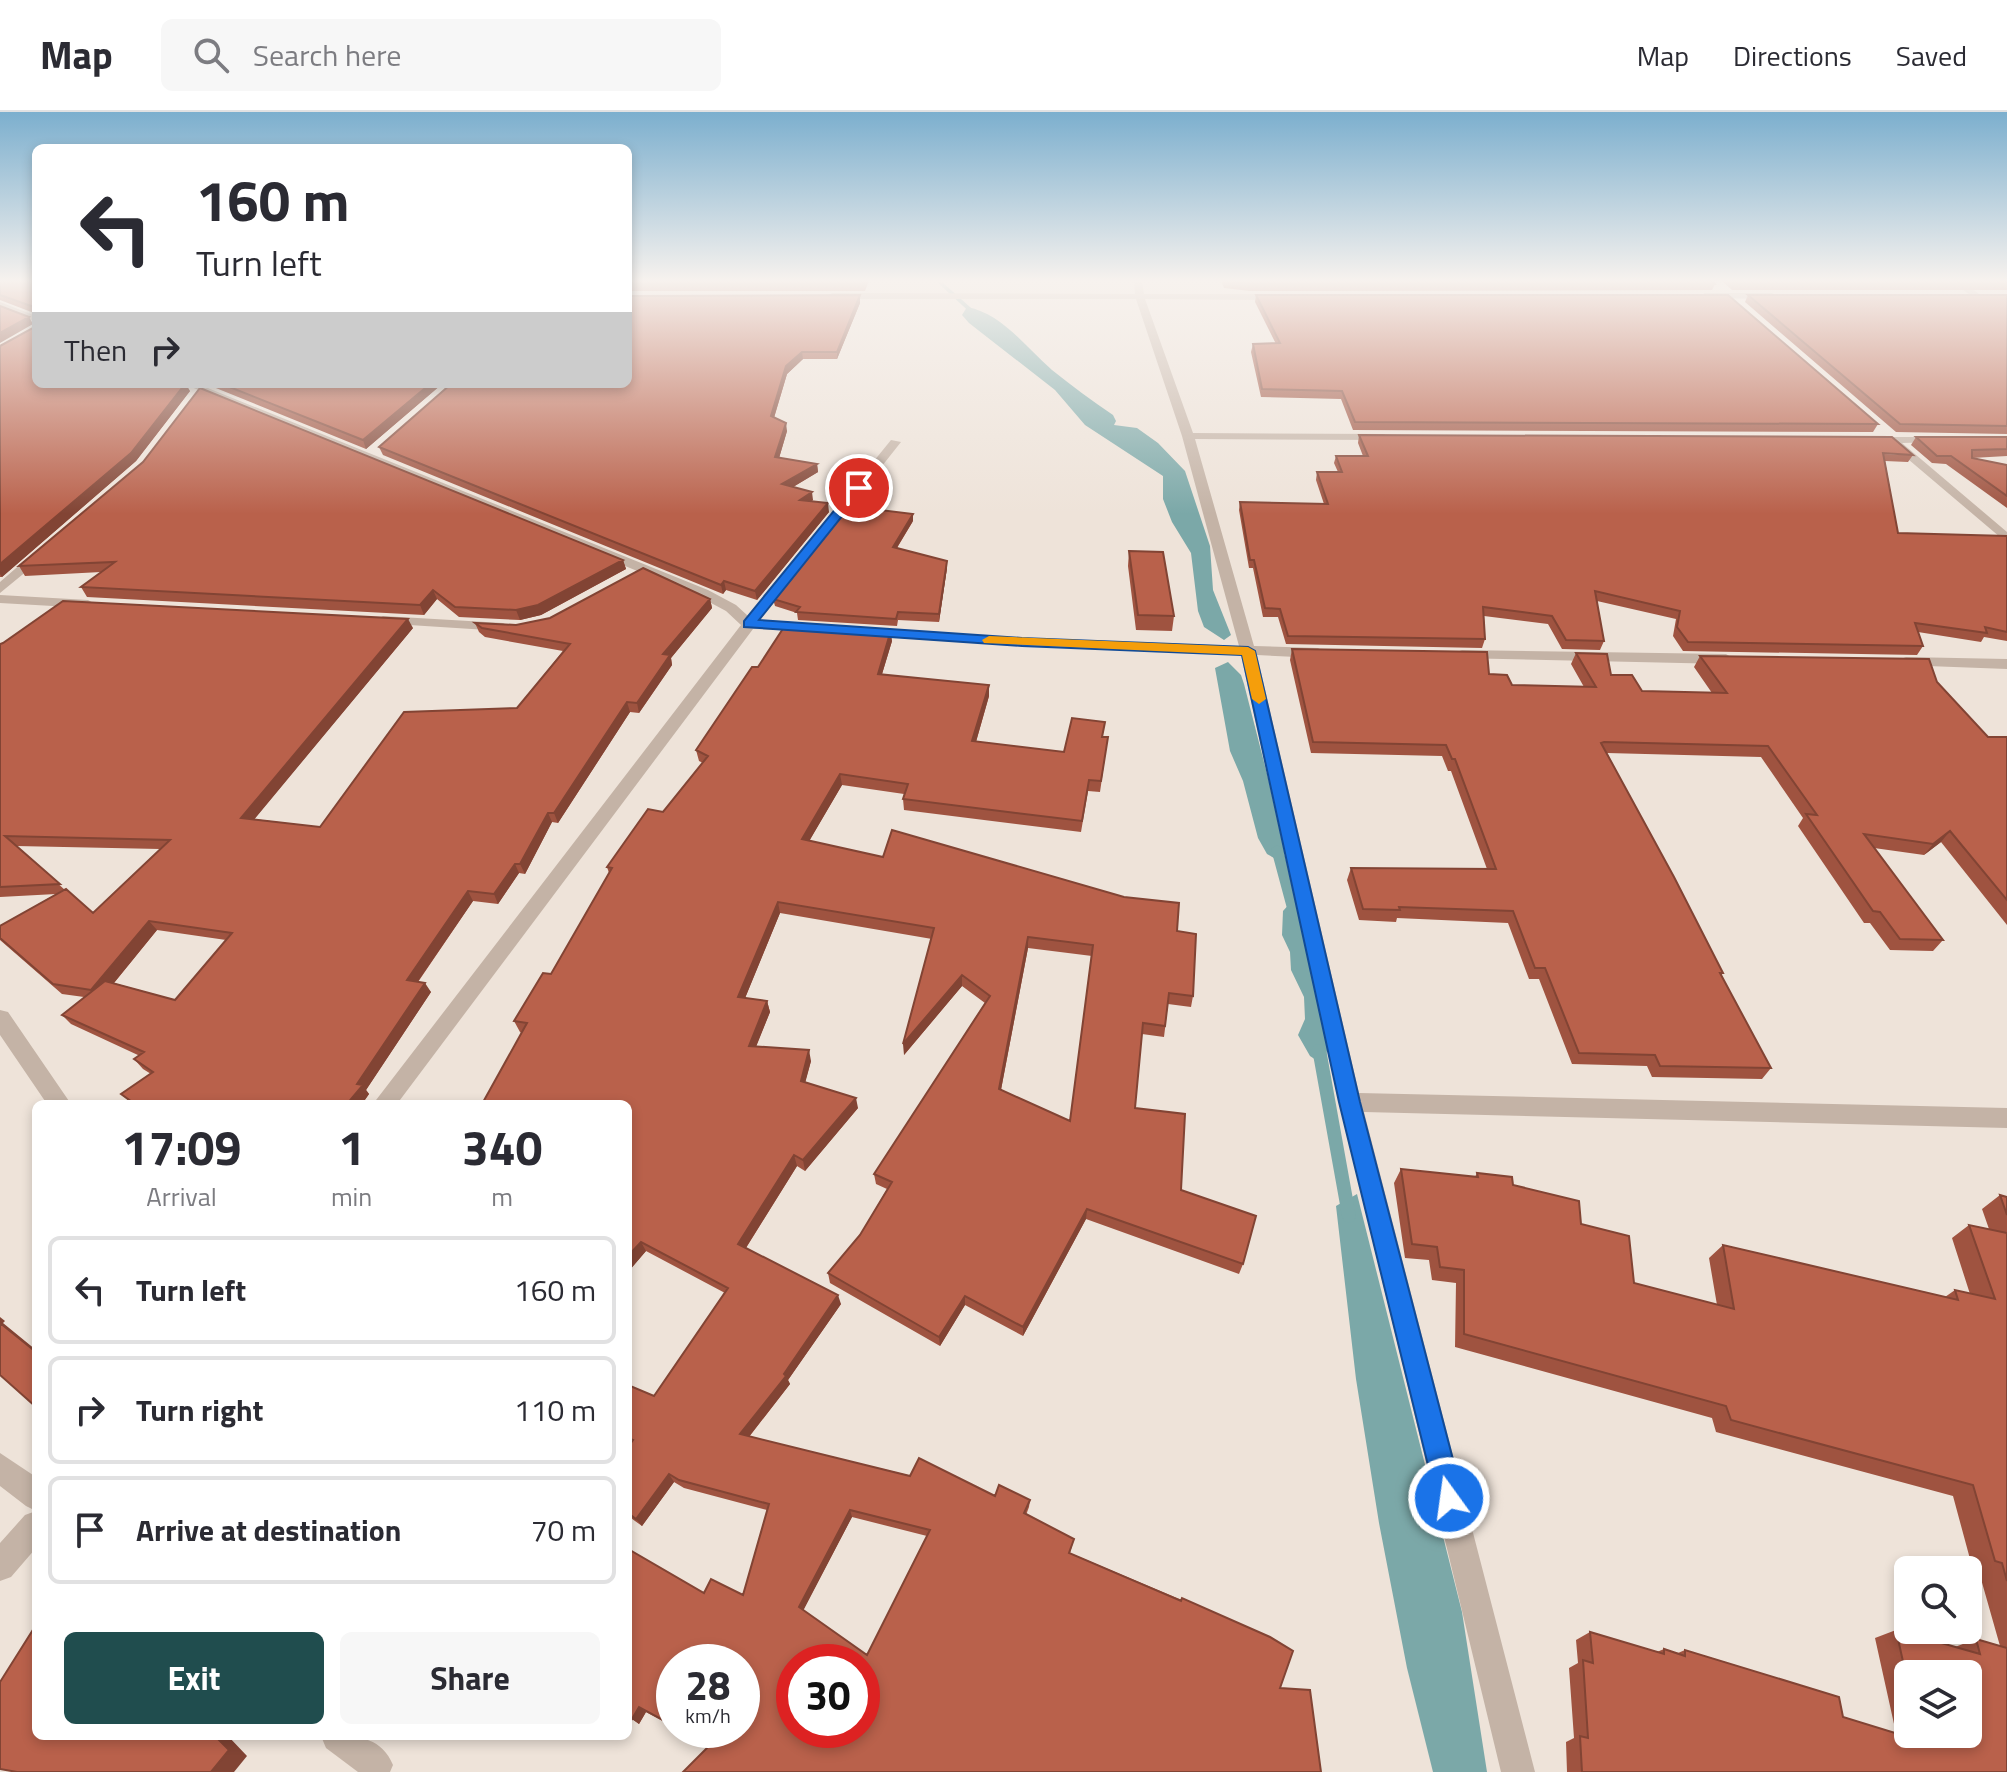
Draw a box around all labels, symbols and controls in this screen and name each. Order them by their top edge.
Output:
search box [161,19,721,91]
text: Map [40,26,113,84]
text: Search here [253,32,402,78]
icon: search [189,33,233,77]
text: Map [1637,34,1689,77]
text: Directions [1733,34,1852,77]
text: Saved [1896,34,1967,77]
text: 160 m [196,158,349,243]
icon: left [64,176,168,280]
text: Turn left [196,235,322,290]
text: Then [64,327,127,373]
icon: right [143,328,187,372]
pin [825,454,893,522]
icon: arrive [837,466,881,510]
text: 17:09 [122,1111,241,1184]
text: 1 [338,1111,365,1184]
text: 340 [462,1111,542,1184]
text: Arrival [146,1177,217,1216]
text: min [331,1177,372,1216]
text: m [491,1177,513,1216]
text: Turn left [136,1267,246,1313]
text: 160 m [514,1267,596,1313]
icon: left [68,1268,112,1312]
text: Turn right [136,1387,264,1433]
text: 110 m [514,1387,596,1433]
icon: right [68,1388,112,1432]
position arrow [1407,1456,1491,1540]
text: Arrive at destination [136,1507,401,1553]
text: 70 m [531,1507,596,1553]
icon: arrive [68,1508,112,1552]
map controls [1894,1556,1982,1748]
button: search [1894,1556,1982,1644]
button: Exit [64,1632,324,1724]
button: Share [340,1632,600,1724]
speed limit sign: 30 [776,1644,880,1748]
text: 28 [686,1655,730,1716]
button: layers [1894,1660,1982,1748]
text: km/h [685,1700,731,1731]

